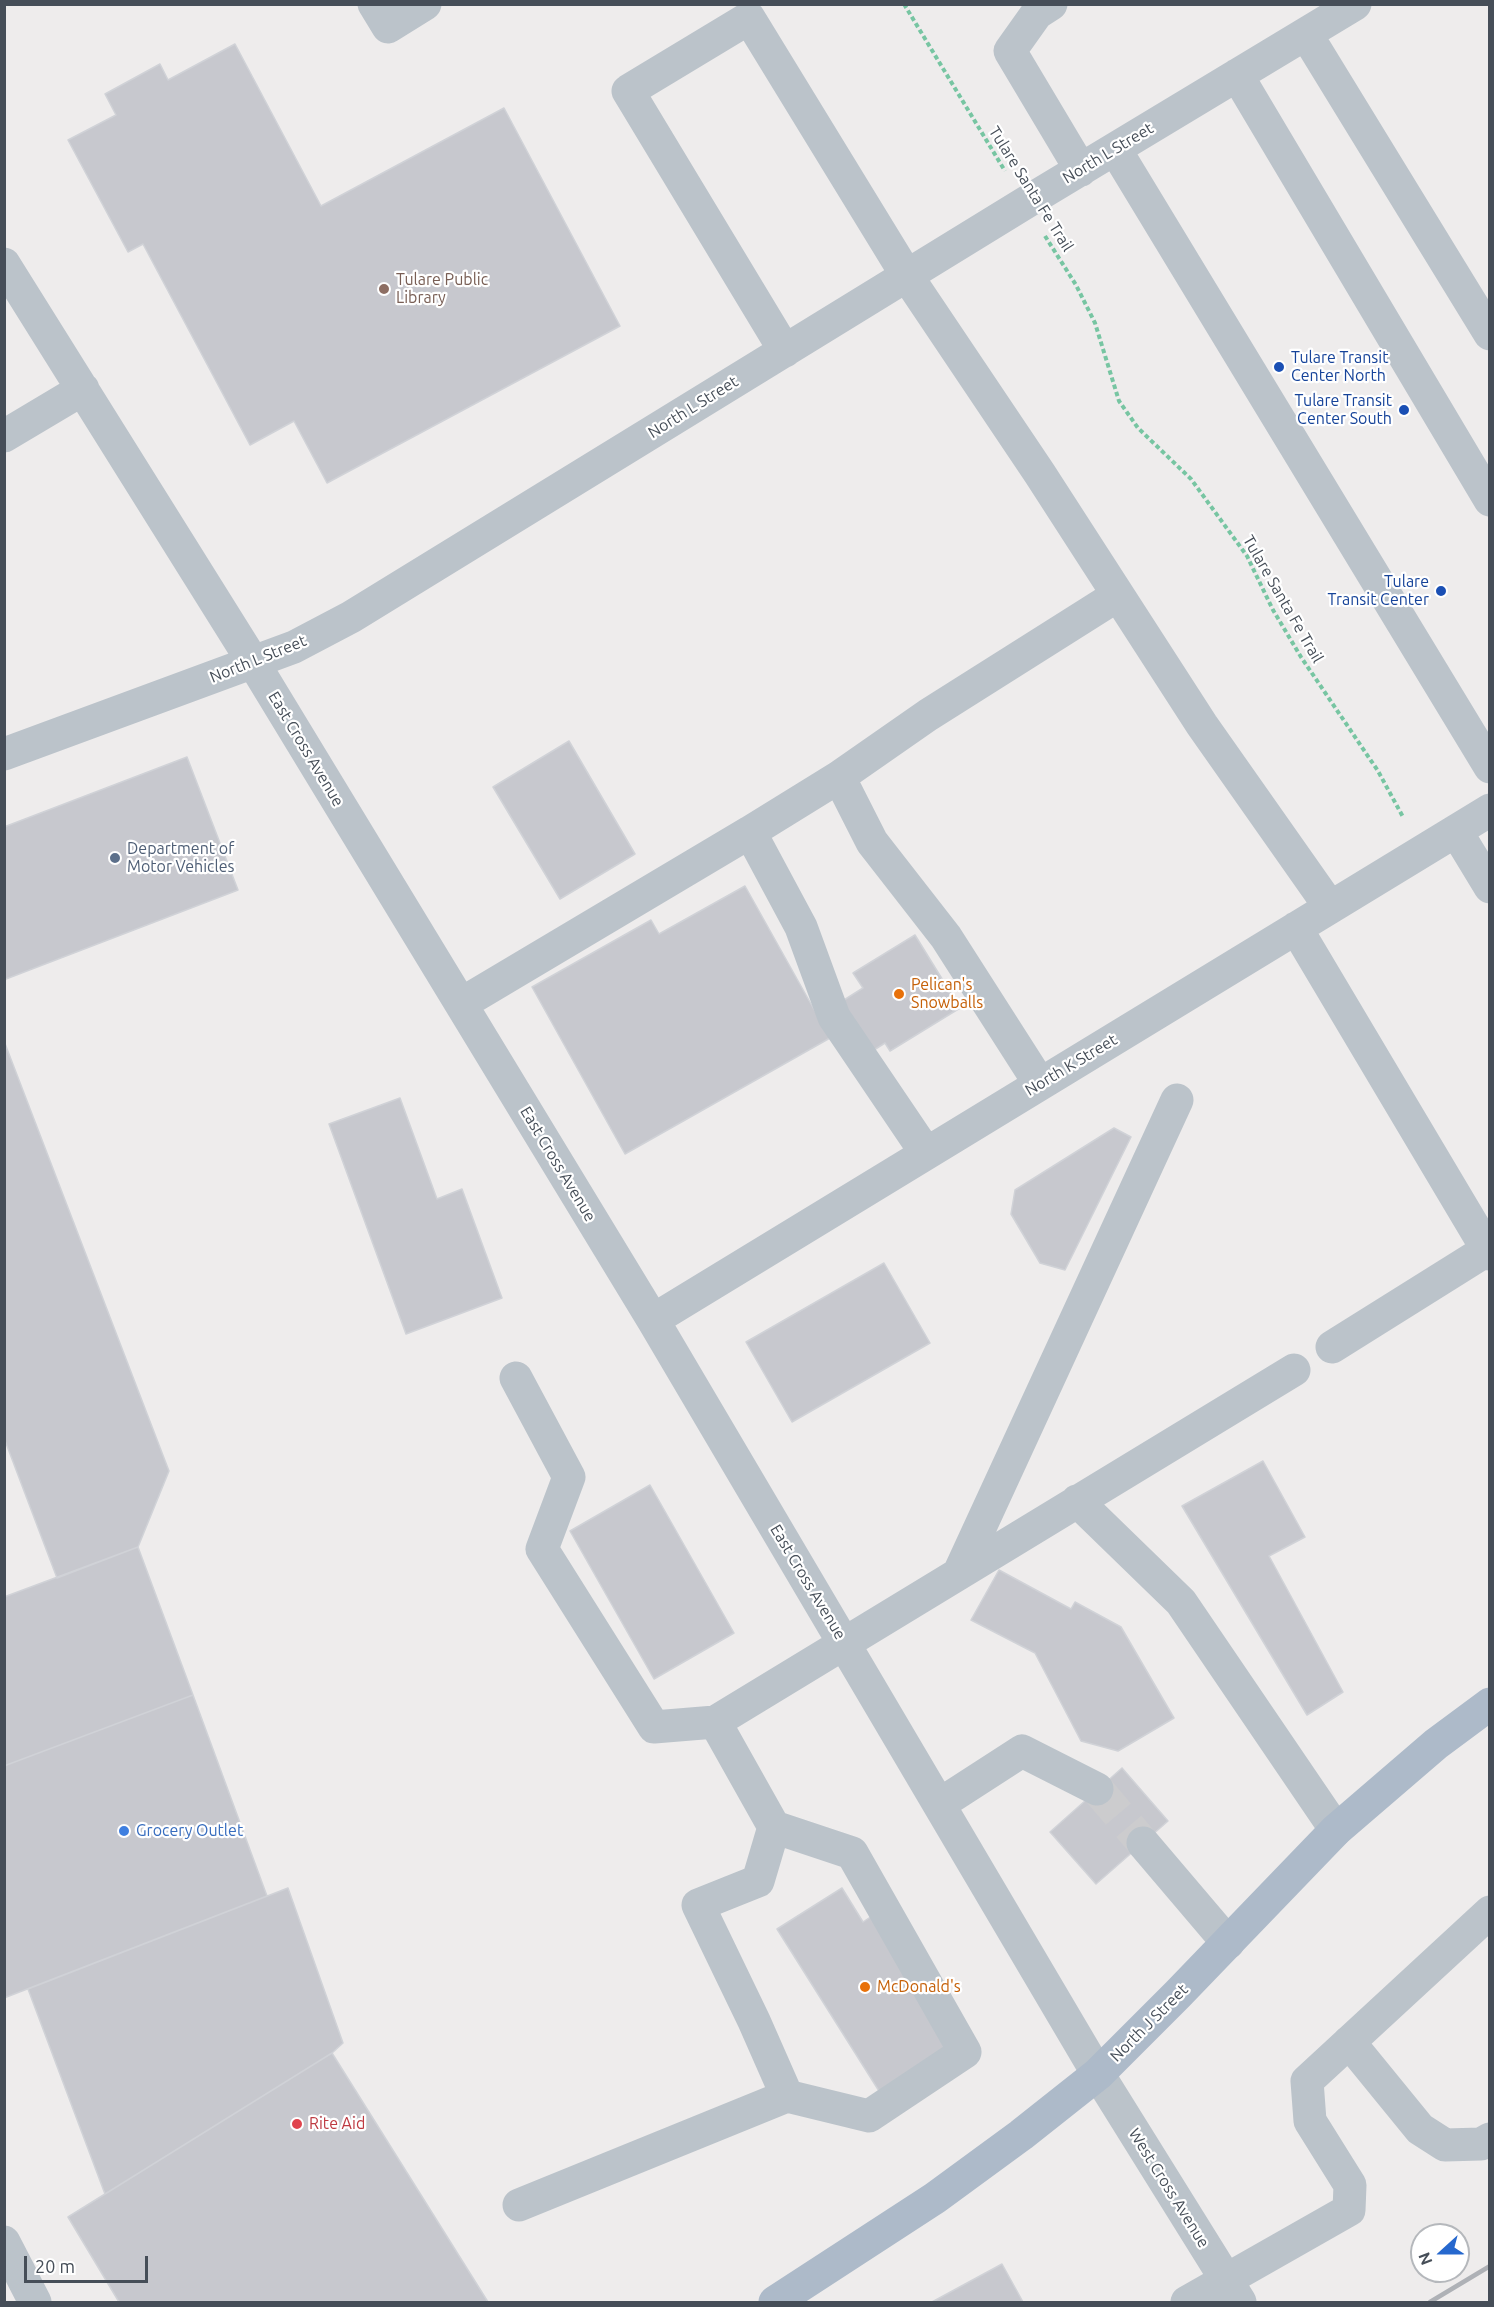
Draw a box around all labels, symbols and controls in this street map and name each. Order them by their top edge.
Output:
street label: North L Street [1059,118,1157,188]
street label: Tulare Santa Fe Trail [985,123,1077,255]
place label: Tulare Public Library [396,270,488,308]
marker: Tulare Public Library [377,282,391,296]
place label: Tulare Transit Center North [1291,348,1388,386]
marker: Tulare Transit Center North [1272,360,1286,374]
street label: North L Street [644,372,742,442]
place label: Tulare Transit Center South [1295,391,1392,429]
marker: Tulare Transit Center South [1397,403,1411,417]
street label: Tulare Santa Fe Trail [1239,532,1327,666]
place label: Tulare Transit Center [1328,572,1429,610]
marker: Tulare Transit Center [1434,584,1448,598]
street label: North L Street [207,631,309,687]
street label: East Cross Avenue [264,688,348,810]
place label: Department of Motor Vehicles [127,839,234,877]
marker: Department of Motor Vehicles [108,851,122,865]
place label: Pelican's Snowballs [911,975,983,1013]
marker: Pelican's Snowballs [892,987,906,1001]
street label: North K Street [1021,1030,1121,1100]
street label: East Cross Avenue [516,1103,600,1225]
street label: East Cross Avenue [766,1521,850,1643]
place label: Grocery Outlet [136,1821,243,1841]
marker: Grocery Outlet [117,1824,131,1838]
place label: McDonald's [877,1977,961,1997]
marker: McDonald's [858,1980,872,1994]
street label: North J Street [1106,1980,1192,2066]
place label: Rite Aid [309,2114,365,2134]
marker: Rite Aid [290,2117,304,2131]
street label: West Cross Avenue [1125,2125,1213,2251]
north arrow [1410,2223,1470,2283]
scale bar [27,2244,152,2282]
text: N [1415,2250,1436,2268]
text: 20 m [35,2256,75,2276]

